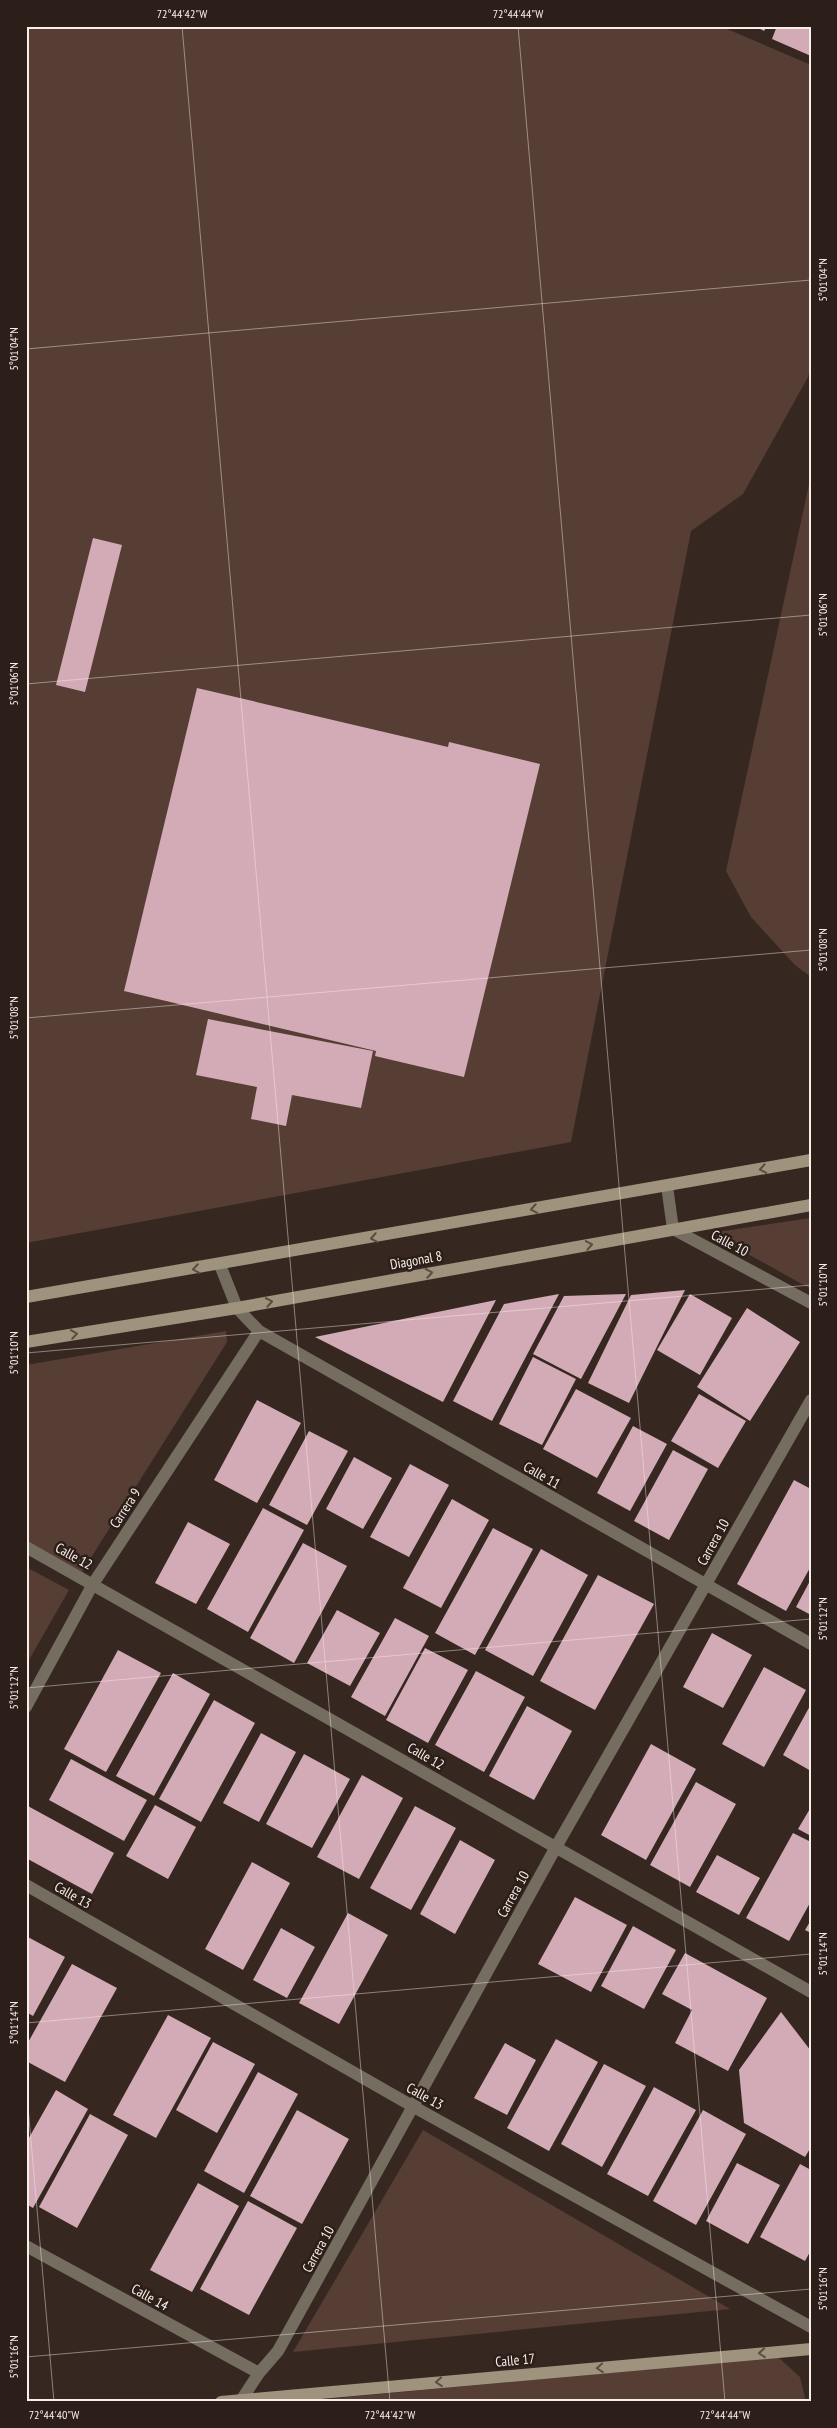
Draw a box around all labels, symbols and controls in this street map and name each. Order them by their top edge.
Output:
text: 72°44'42"W [157,6,207,21]
text: 72°44'44"W [493,6,543,21]
text: 5°01'04"N [815,258,830,302]
text: 5°01'04"N [6,327,21,371]
text: 5°01'06"N [815,593,830,637]
text: 5°01'06"N [6,662,21,706]
text: 5°01'08"N [815,928,830,972]
text: 5°01'08"N [6,996,21,1040]
one-way arrow [758,1163,767,1173]
one-way arrow [529,1204,538,1214]
street label: Calle 10 [708,1226,752,1260]
one-way arrow [369,1232,378,1242]
one-way arrow [585,1240,593,1250]
street label: Diagonal 8 [389,1247,443,1273]
one-way arrow [192,1263,201,1273]
text: 5°01'10"N [815,1263,830,1307]
one-way arrow [425,1269,434,1279]
one-way arrow [265,1298,274,1308]
one-way arrow [70,1330,79,1340]
text: 5°01'10"N [6,1331,21,1375]
street label: Calle 11 [520,1457,564,1493]
street label: Carrera 9 [105,1485,145,1531]
street label: Carrera 10 [693,1516,733,1568]
street label: Calle 12 [52,1539,96,1573]
text: 5°01'12"N [815,1597,830,1641]
text: 5°01'12"N [6,1666,21,1710]
street label: Calle 12 [404,1738,448,1774]
street label: Carrera 10 [493,1868,533,1920]
street label: Calle 13 [51,1877,95,1913]
text: 5°01'14"N [815,1932,830,1976]
text: 5°01'14"N [6,2001,21,2045]
street label: Calle 13 [403,2079,447,2113]
street label: Carrera 10 [298,2223,338,2275]
text: 5°01'16"N [815,2267,830,2311]
street label: Calle 14 [128,2280,172,2315]
text: 5°01'16"N [6,2335,21,2379]
one-way arrow [758,2347,766,2358]
street label: Calle 17 [494,2349,536,2371]
one-way arrow [596,2362,604,2373]
one-way arrow [434,2377,442,2388]
text: 72°44'40"W [29,2407,79,2422]
text: 72°44'42"W [365,2407,415,2422]
text: 72°44'44"W [700,2407,750,2422]

